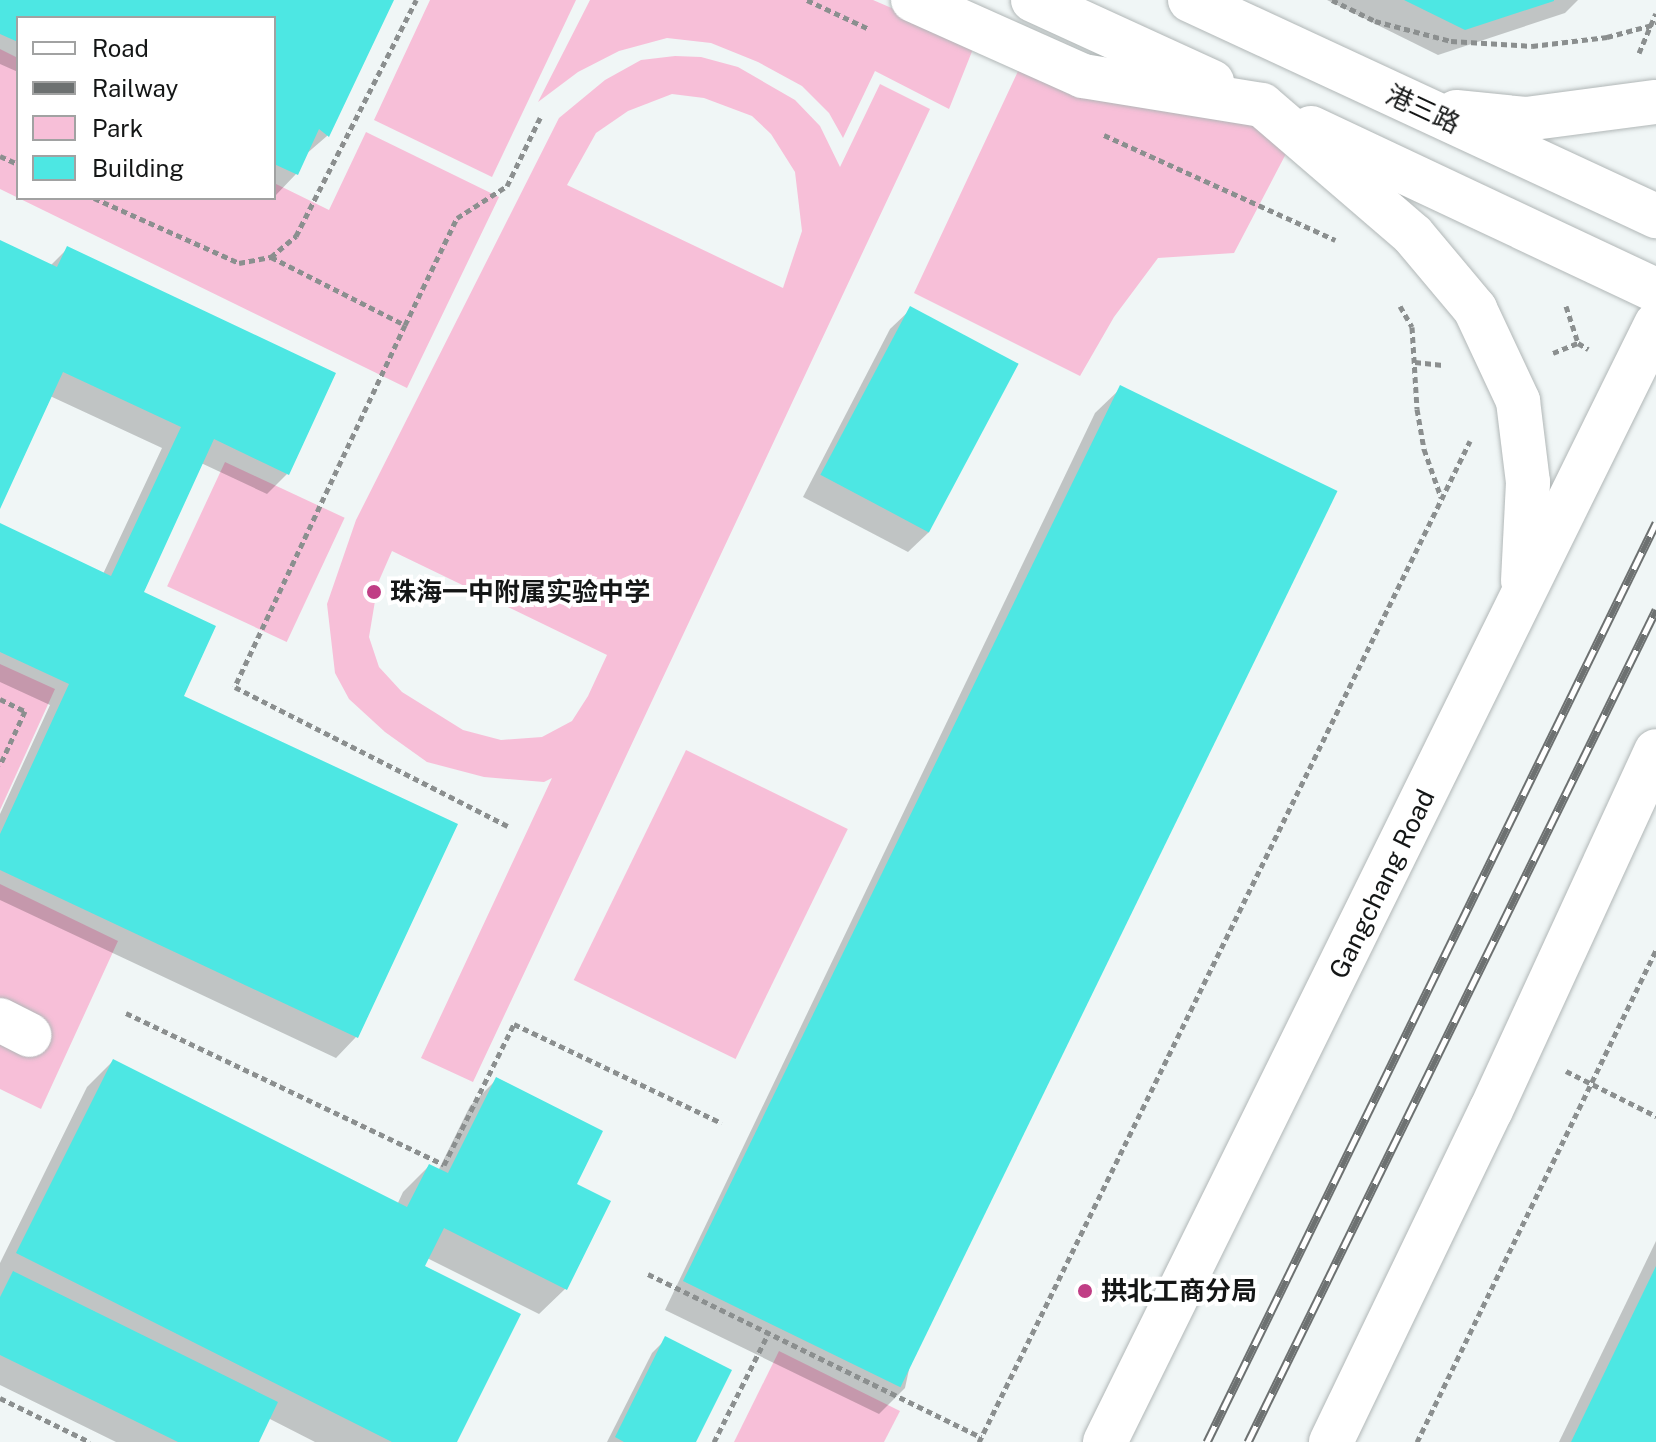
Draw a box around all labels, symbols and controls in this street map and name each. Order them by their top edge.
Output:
legend [16,16,276,200]
text: Road [92,34,149,62]
text: Railway [92,74,178,102]
street label: 港三路 [1381,78,1465,140]
text: Park [92,114,143,142]
text: Building [92,154,184,182]
place label: 珠海一中附属实验中学 [390,576,650,608]
marker: 珠海一中附属实验中学 [365,583,383,601]
street label: Gangchang Road [1323,784,1441,984]
place label: 拱北工商分局 [1101,1275,1257,1307]
marker: 拱北工商分局 [1076,1282,1094,1300]

